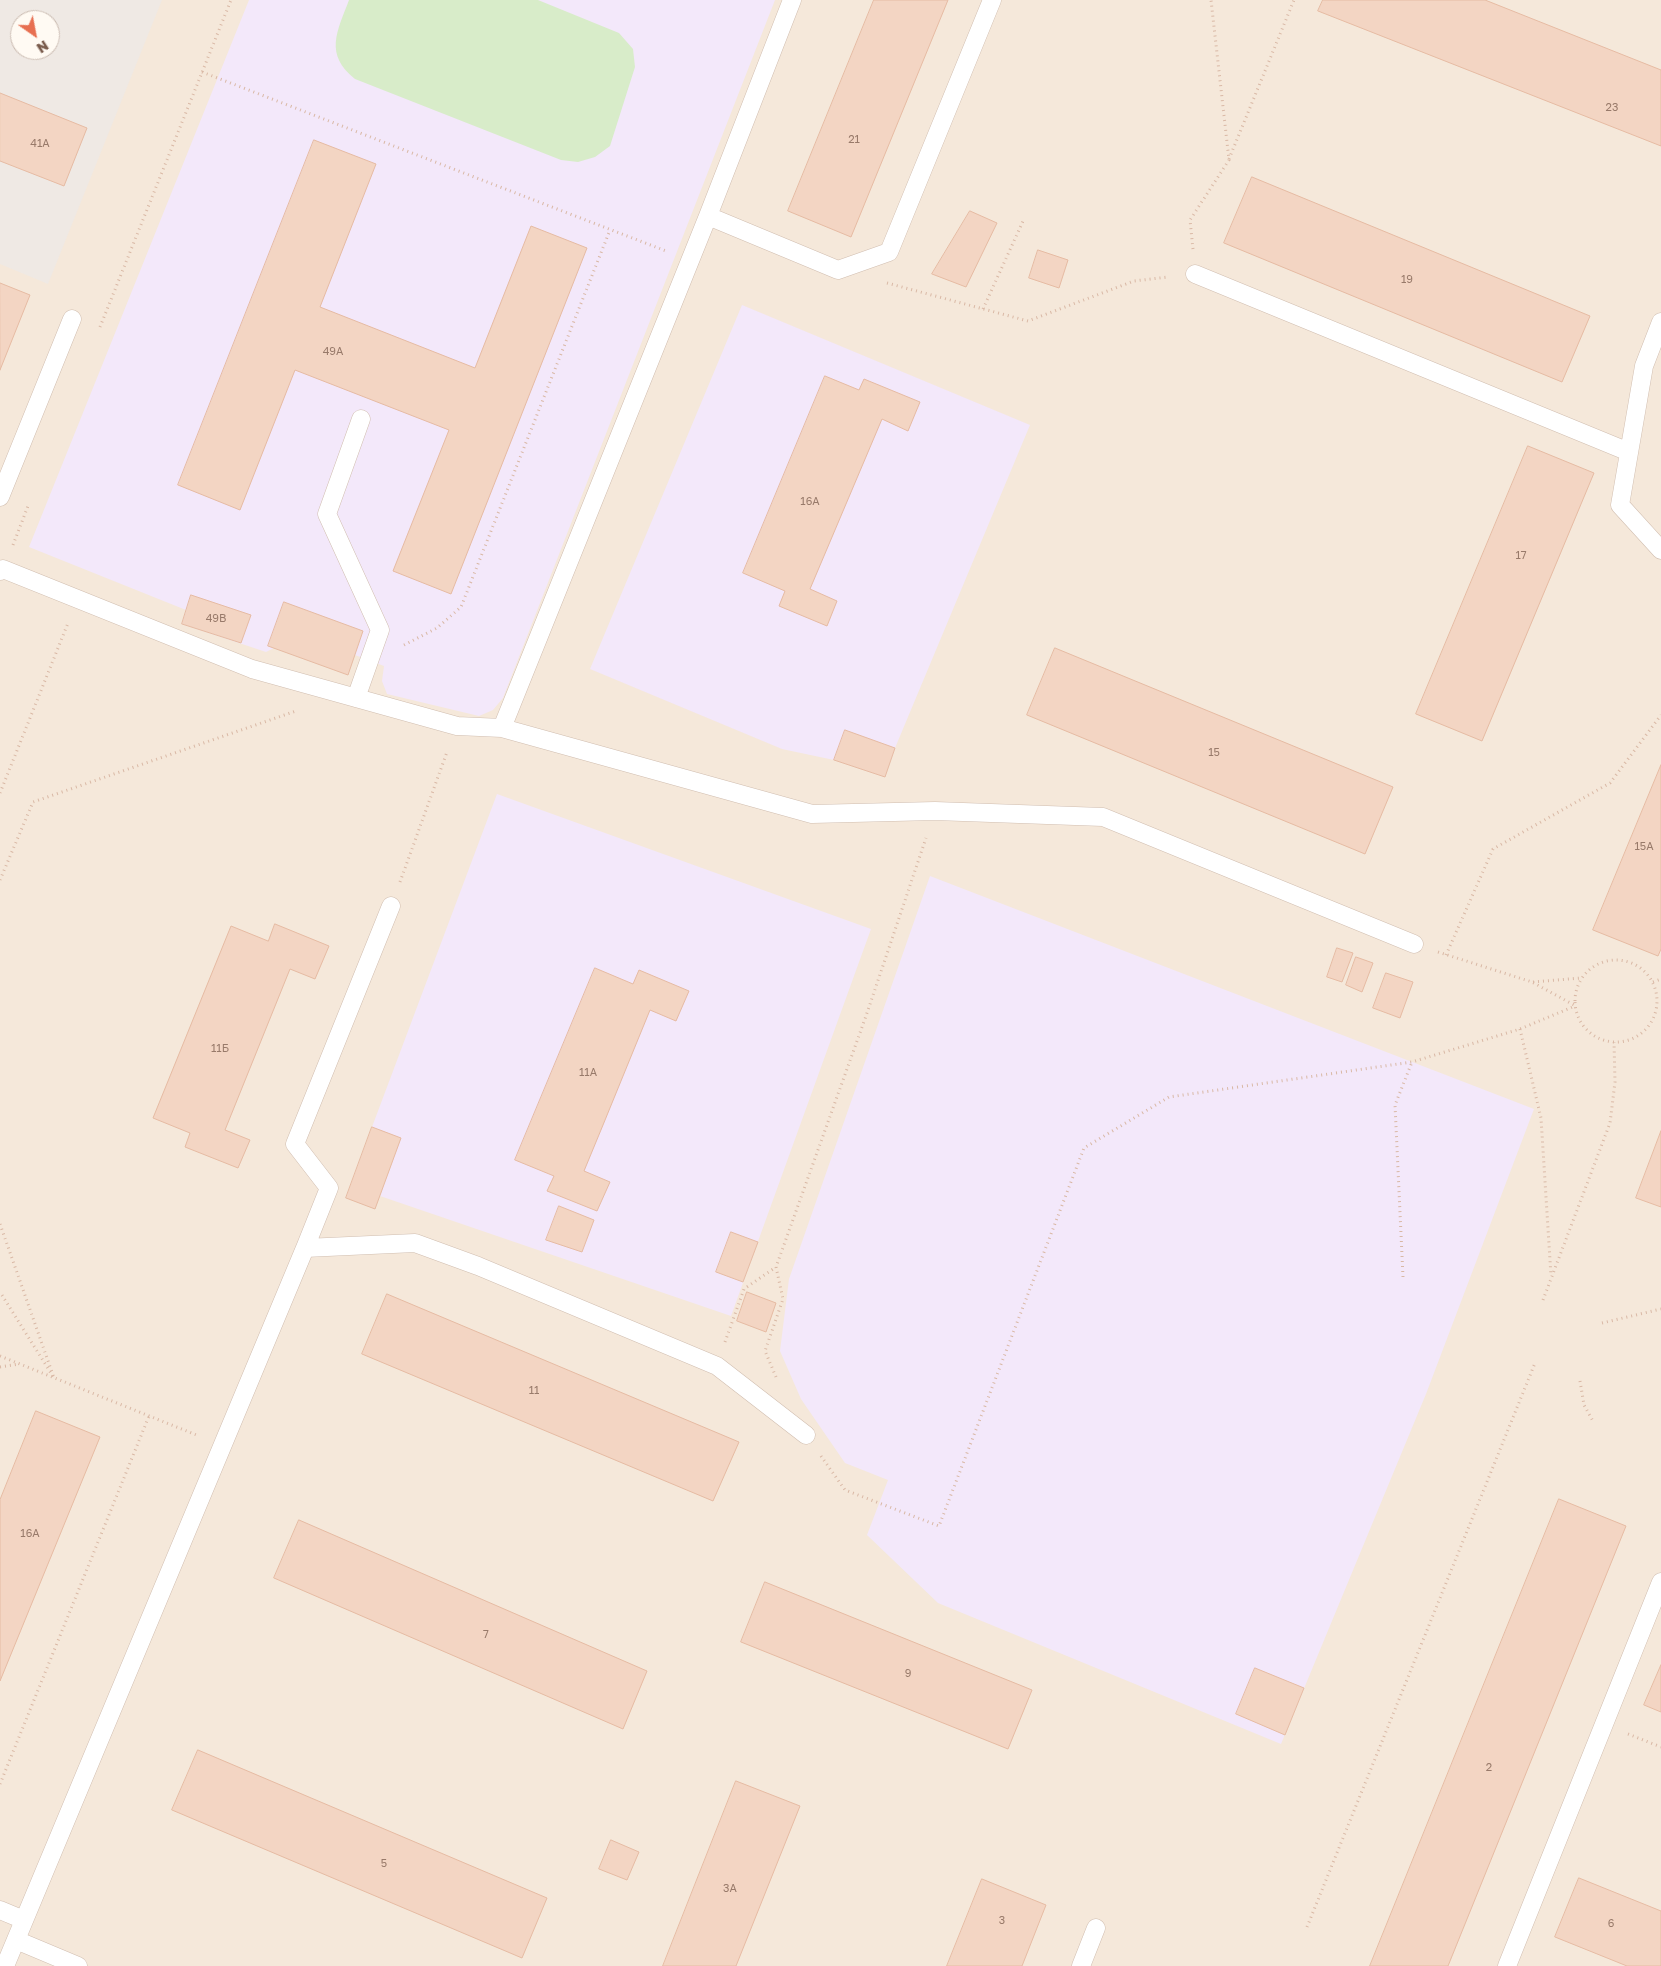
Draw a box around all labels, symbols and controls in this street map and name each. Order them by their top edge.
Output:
north arrow [10,10,60,60]
text: N [34,37,52,57]
house number: 23 [1606,101,1618,115]
house number: 21 [848,133,860,147]
house number: 41А [30,137,50,151]
house number: 19 [1401,273,1413,287]
house number: 49А [323,345,343,359]
house number: 16А [800,495,820,509]
house number: 17 [1515,549,1527,563]
house number: 49В [206,612,226,626]
house number: 15 [1208,746,1220,760]
house number: 15А [1634,840,1654,854]
house number: 11Б [211,1042,229,1056]
house number: 11А [579,1066,597,1080]
house number: 11 [529,1384,539,1398]
house number: 16А [20,1527,40,1541]
house number: 7 [483,1628,489,1642]
house number: 9 [905,1667,911,1681]
house number: 2 [1486,1761,1492,1775]
house number: 5 [381,1857,387,1871]
house number: 3А [723,1882,737,1896]
house number: 3 [999,1914,1005,1928]
house number: 6 [1608,1917,1614,1931]

